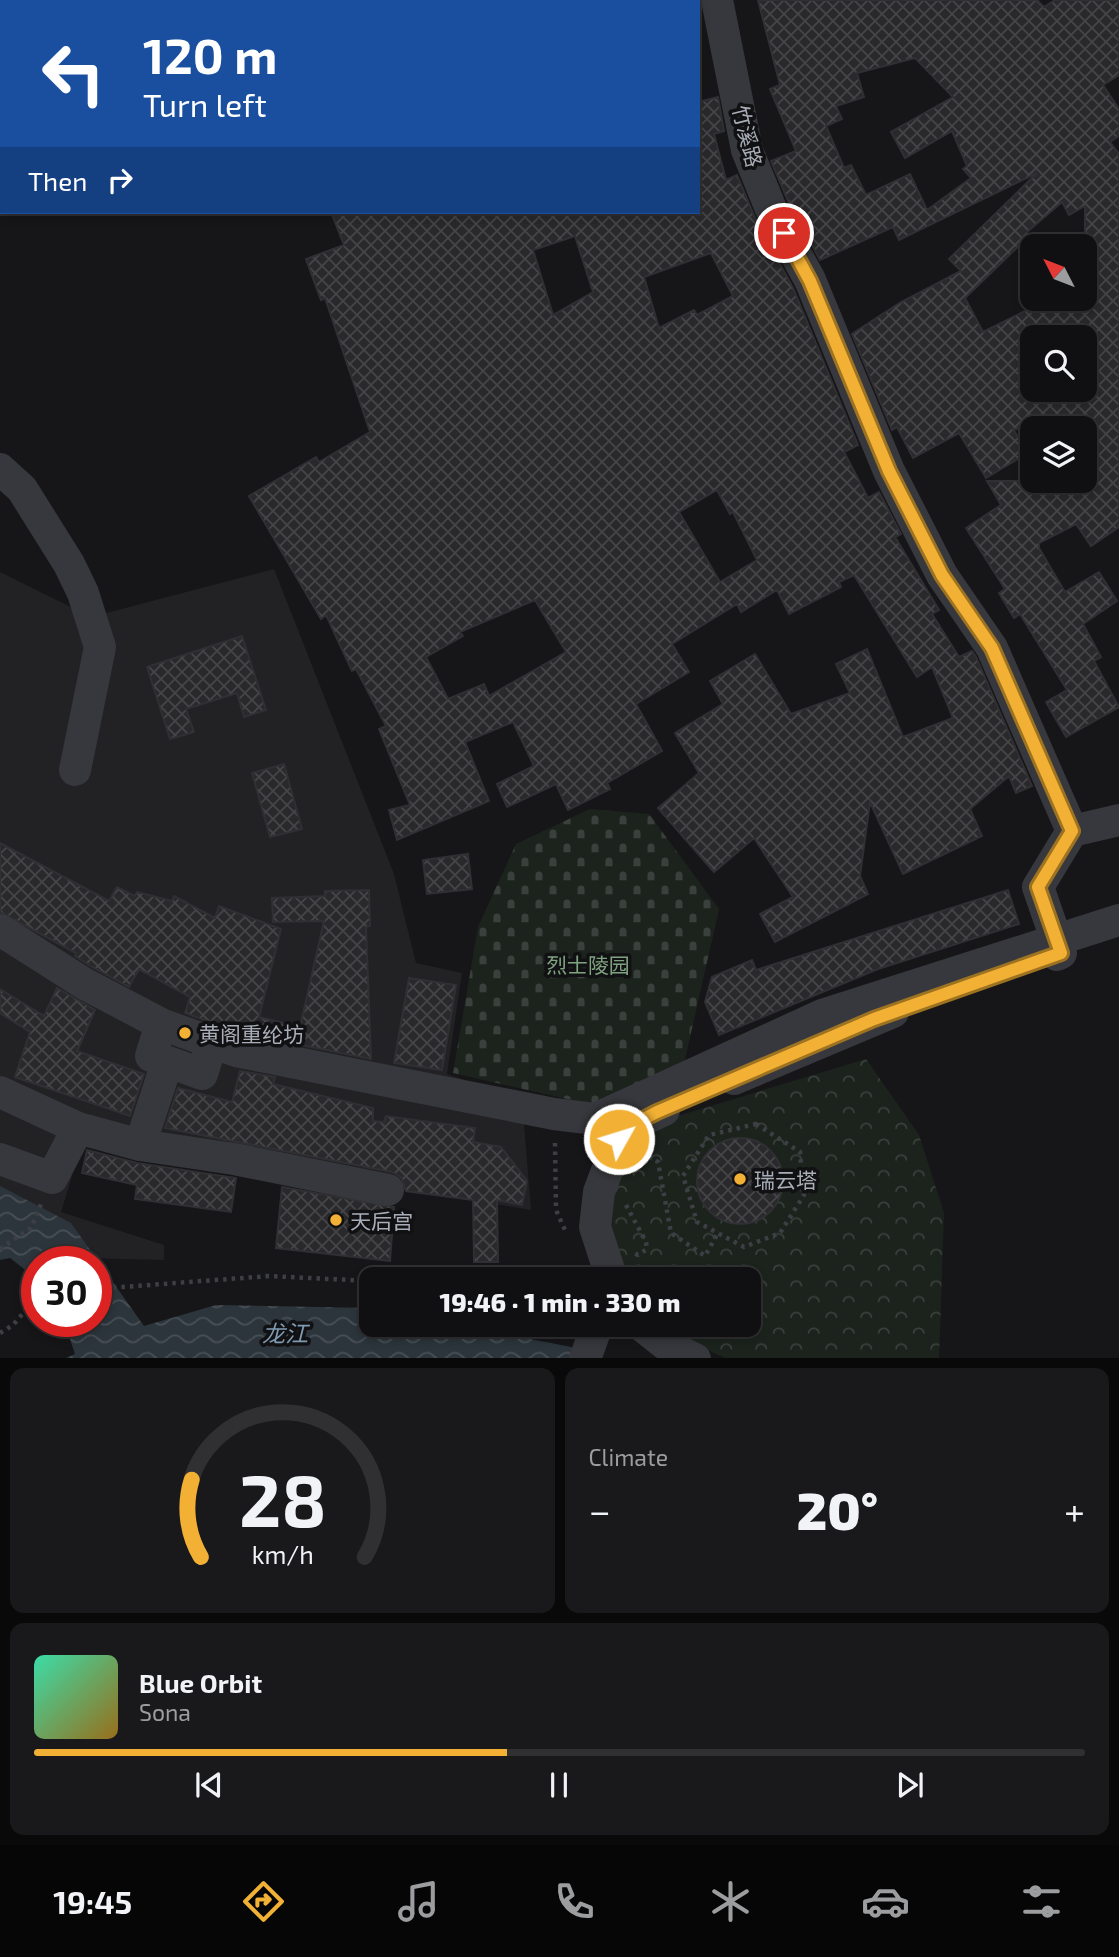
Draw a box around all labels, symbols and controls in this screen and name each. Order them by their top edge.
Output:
text: 120 m [143,25,277,84]
icon: left [28,28,119,119]
text: Turn left [143,85,267,123]
street label: 竹溪路 [728,102,768,170]
icon: right [101,161,139,199]
text: Then [28,165,87,196]
pin [754,203,814,263]
icon: arrive [765,214,803,252]
north arrow [1020,234,1097,312]
map controls [1020,234,1097,493]
button: search [1020,325,1097,402]
button: layers [1020,416,1097,493]
park label: 烈士陵园 [546,952,630,977]
place label: 黄阁重纶坊 [199,1021,304,1046]
marker: 黄阁重纶坊 [177,1025,193,1041]
position arrow [582,1102,656,1176]
place label: 瑞云塔 [754,1167,817,1192]
marker: 瑞云塔 [732,1171,748,1187]
place label: 天后宫 [350,1208,413,1233]
marker: 天后宫 [328,1212,344,1228]
speed limit sign: 30 [21,1246,112,1337]
text: 19:46 · 1 min · 330 m [439,1286,681,1317]
water label: 龙江 [262,1319,311,1347]
text: Climate [589,1443,668,1471]
text: 28 [238,1454,326,1542]
text: 20° [797,1478,878,1540]
text: − [589,1487,611,1533]
text: + [1064,1487,1085,1533]
text: km/h [251,1538,313,1568]
text: Blue Orbit [139,1667,262,1698]
text: Sona [139,1698,191,1726]
icon: previous [190,1766,228,1804]
icon: pause [540,1766,578,1804]
icon: next [891,1766,929,1804]
icon: directions [239,1877,288,1926]
icon: music [394,1877,443,1926]
icon: phone [550,1877,599,1926]
icon: climate [706,1877,755,1926]
icon: car [861,1877,910,1926]
icon: filters [1017,1877,1066,1926]
text: 19:45 [53,1882,132,1920]

